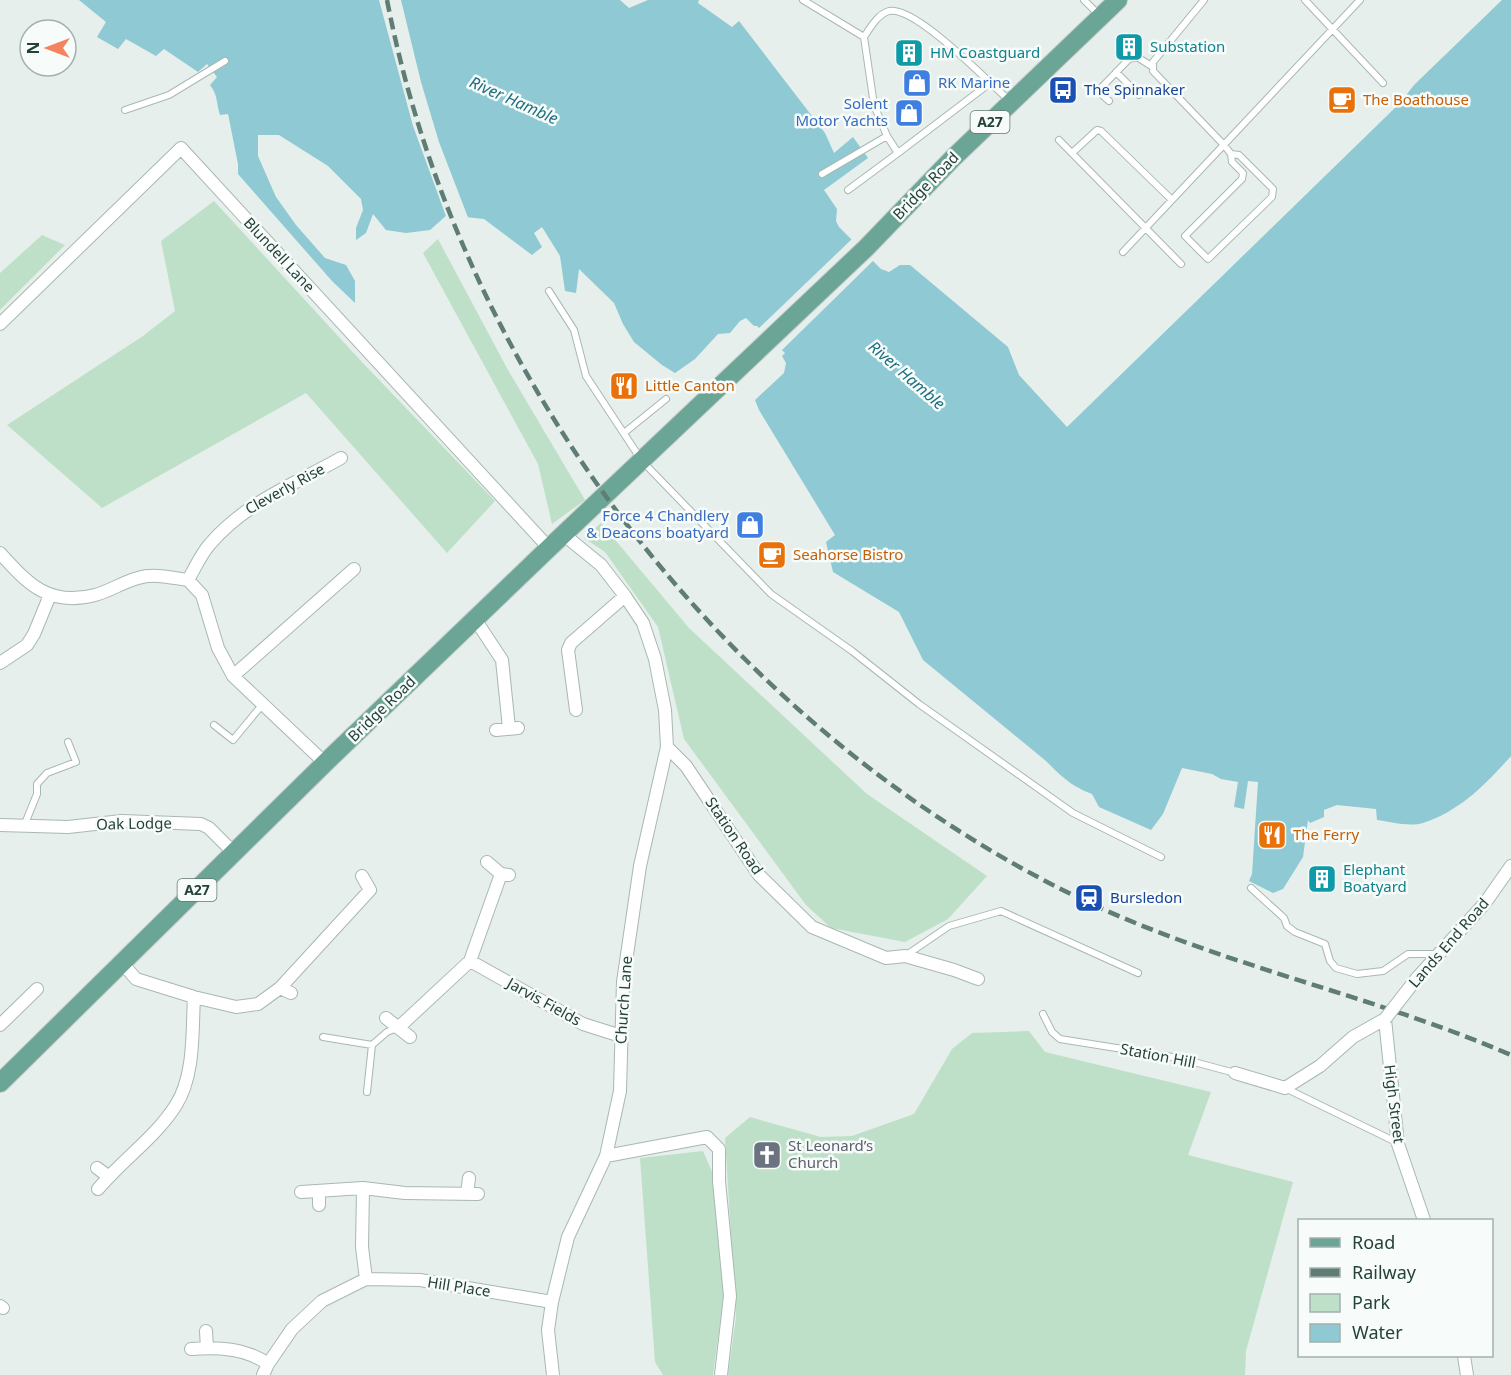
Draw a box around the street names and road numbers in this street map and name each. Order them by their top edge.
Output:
road number: A27 [970,111,1010,133]
street label: Bridge Road [888,147,963,223]
street label: Blundell Lane [240,213,320,296]
street label: Cleverly Rise [241,458,328,518]
street label: Bridge Road [343,671,419,746]
street label: Station Road [701,793,768,878]
street label: Oak Lodge [96,812,172,834]
road number: A27 [178,879,216,901]
street label: Lands End Road [1404,893,1493,991]
street label: Church Lane [610,955,636,1045]
street label: Jarvis Fields [502,972,585,1030]
street label: Station Hill [1119,1038,1198,1072]
street label: High Street [1380,1063,1410,1145]
street label: Hill Place [426,1271,492,1301]

